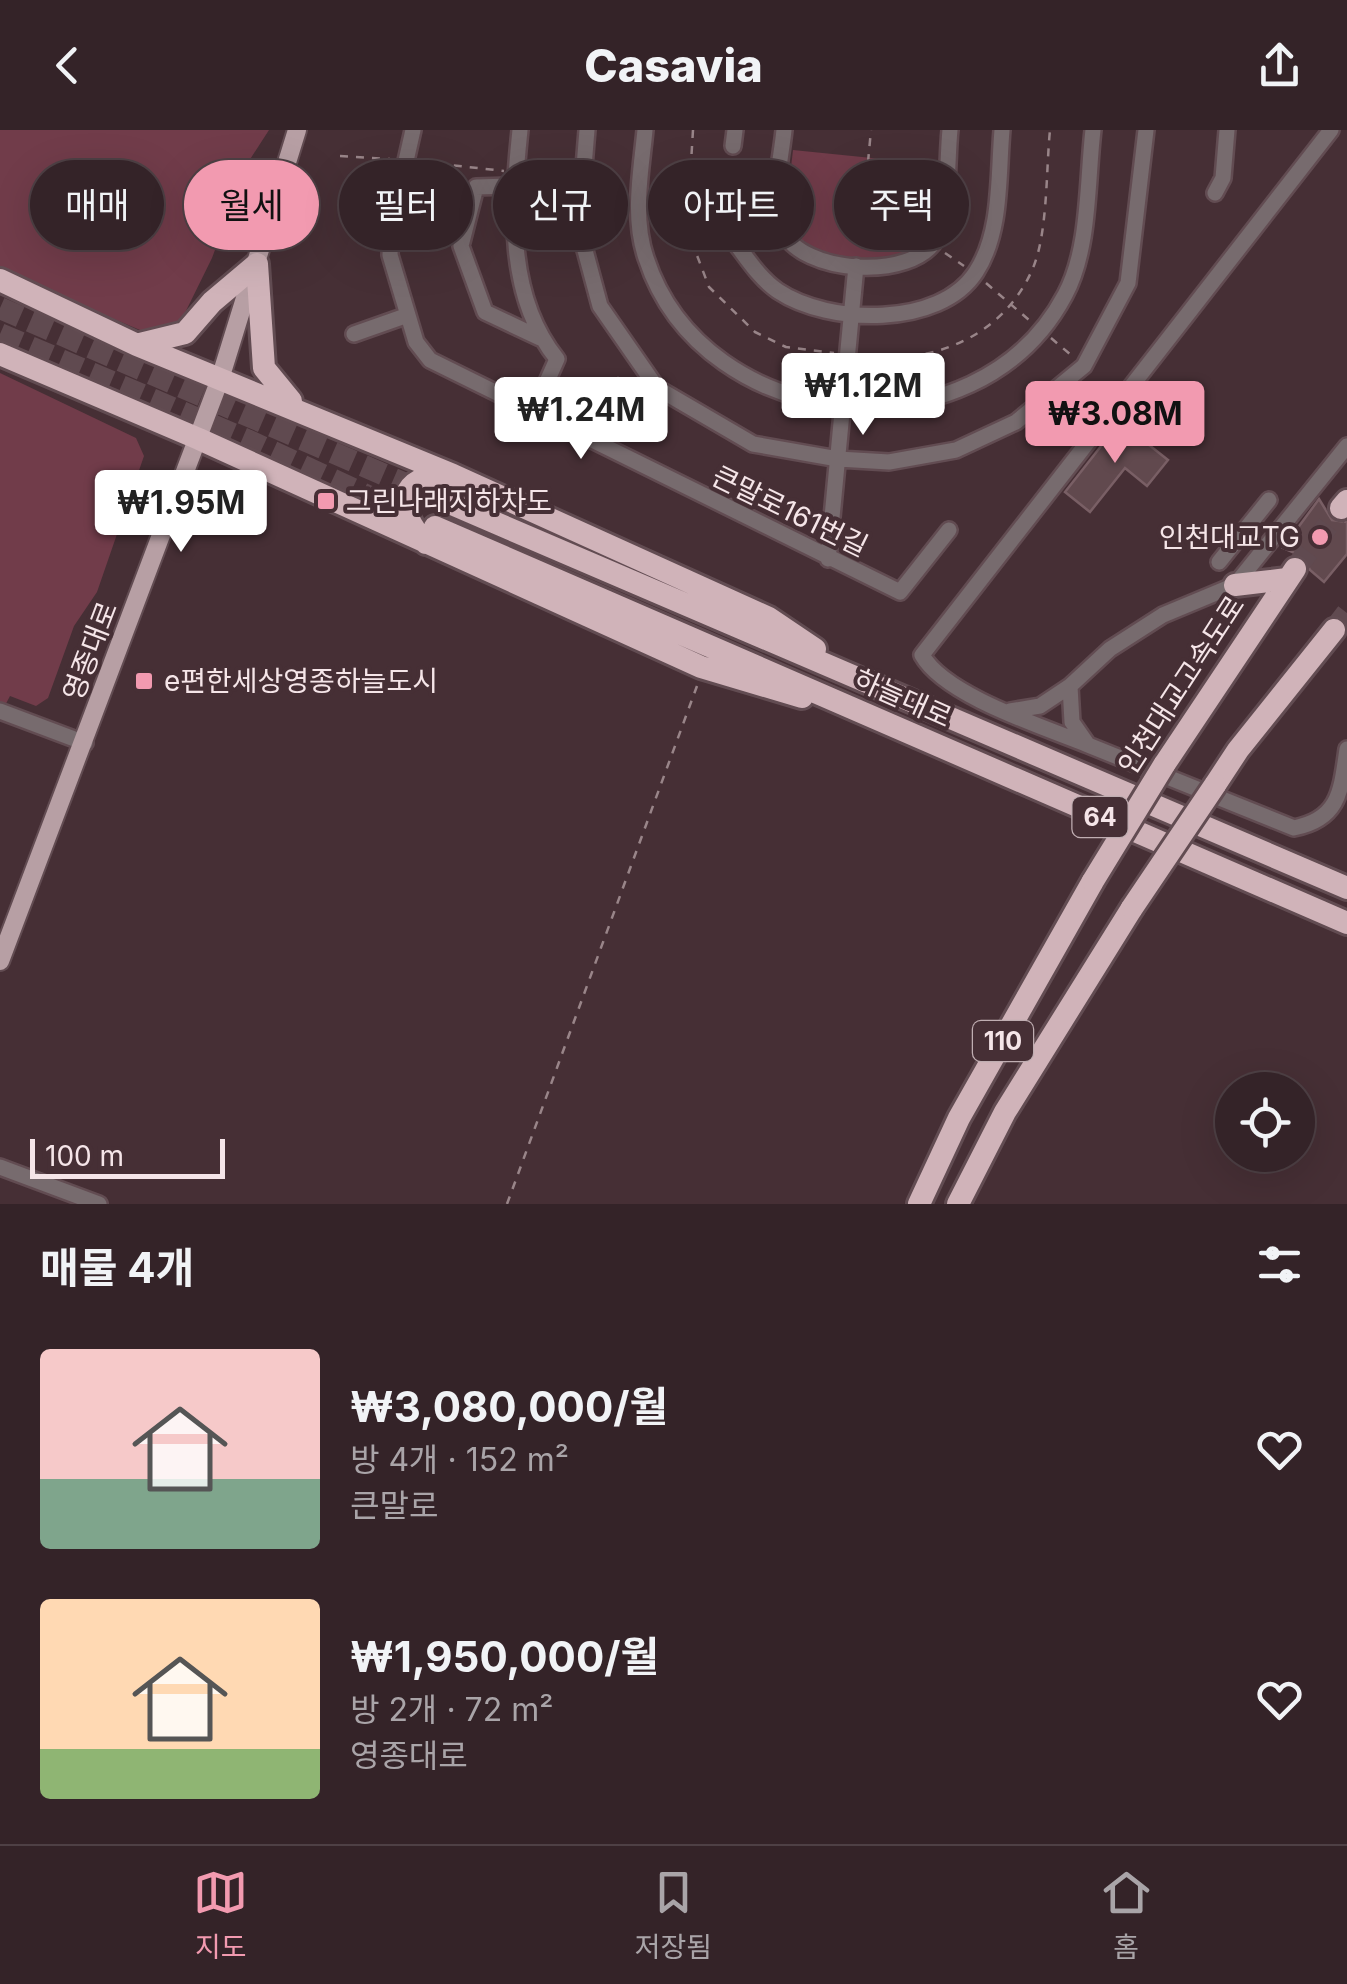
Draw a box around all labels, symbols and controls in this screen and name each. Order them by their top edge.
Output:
icon: back [40,38,95,93]
text: Casavia [584,38,763,93]
icon: share [1252,38,1307,93]
chip: 매매 [30,160,164,250]
chip: 월세 [184,160,319,250]
chip: 필터 [339,160,473,250]
chip: 신규 [493,160,628,250]
chip: 아파트 [648,160,814,250]
chip: 주택 [834,160,969,250]
pin: ₩1.12M [782,353,944,438]
text: ₩1.12M [804,366,922,405]
pin: ₩1.24M [500,377,662,462]
pin: ₩3.08M [1034,381,1196,466]
text: ₩1.24M [517,390,645,429]
text: ₩3.08M [1047,394,1183,433]
street label: 큰말로161번길 [707,459,873,563]
pin: ₩1.95M [100,470,262,555]
text: ₩1.95M [117,483,245,522]
place label: 그린나래지하차도 [346,484,552,518]
marker: 그린나래지하차도 [315,490,337,512]
place label: 인천대교TG [1159,520,1300,554]
marker: 인천대교TG [1309,526,1331,548]
street label: 인천대교고속도로 [1111,589,1251,781]
street label: 영종대로 [56,597,124,705]
street label: 하늘대로 [849,662,957,734]
place label: e편한세상영종하늘도시 [164,664,438,698]
marker: e편한세상영종하늘도시 [133,670,155,692]
road number: 64 [1072,797,1128,837]
road number: 110 [973,1021,1033,1061]
map controls [1215,1072,1315,1172]
button: locate [1215,1072,1315,1172]
scale bar [30,1134,225,1178]
text: 100 m [45,1139,124,1173]
icon: filters [1252,1237,1307,1292]
text: 매물 4개 [40,1242,194,1293]
text: ₩3,080,000/월 [350,1381,668,1432]
icon: home [120,1389,240,1509]
icon: heart [1252,1422,1307,1477]
text: 방 4개 · 152 m² [350,1440,569,1479]
text: 큰말로 [350,1486,438,1525]
text: ₩1,950,000/월 [350,1631,659,1682]
icon: home [120,1639,240,1759]
icon: heart [1252,1672,1307,1727]
text: 방 2개 · 72 m² [350,1690,553,1729]
text: 영종대로 [350,1736,468,1775]
tab: 지도 [193,1865,248,1965]
tab: 저장됨 [635,1865,712,1965]
tab: 홈 [1099,1865,1154,1965]

